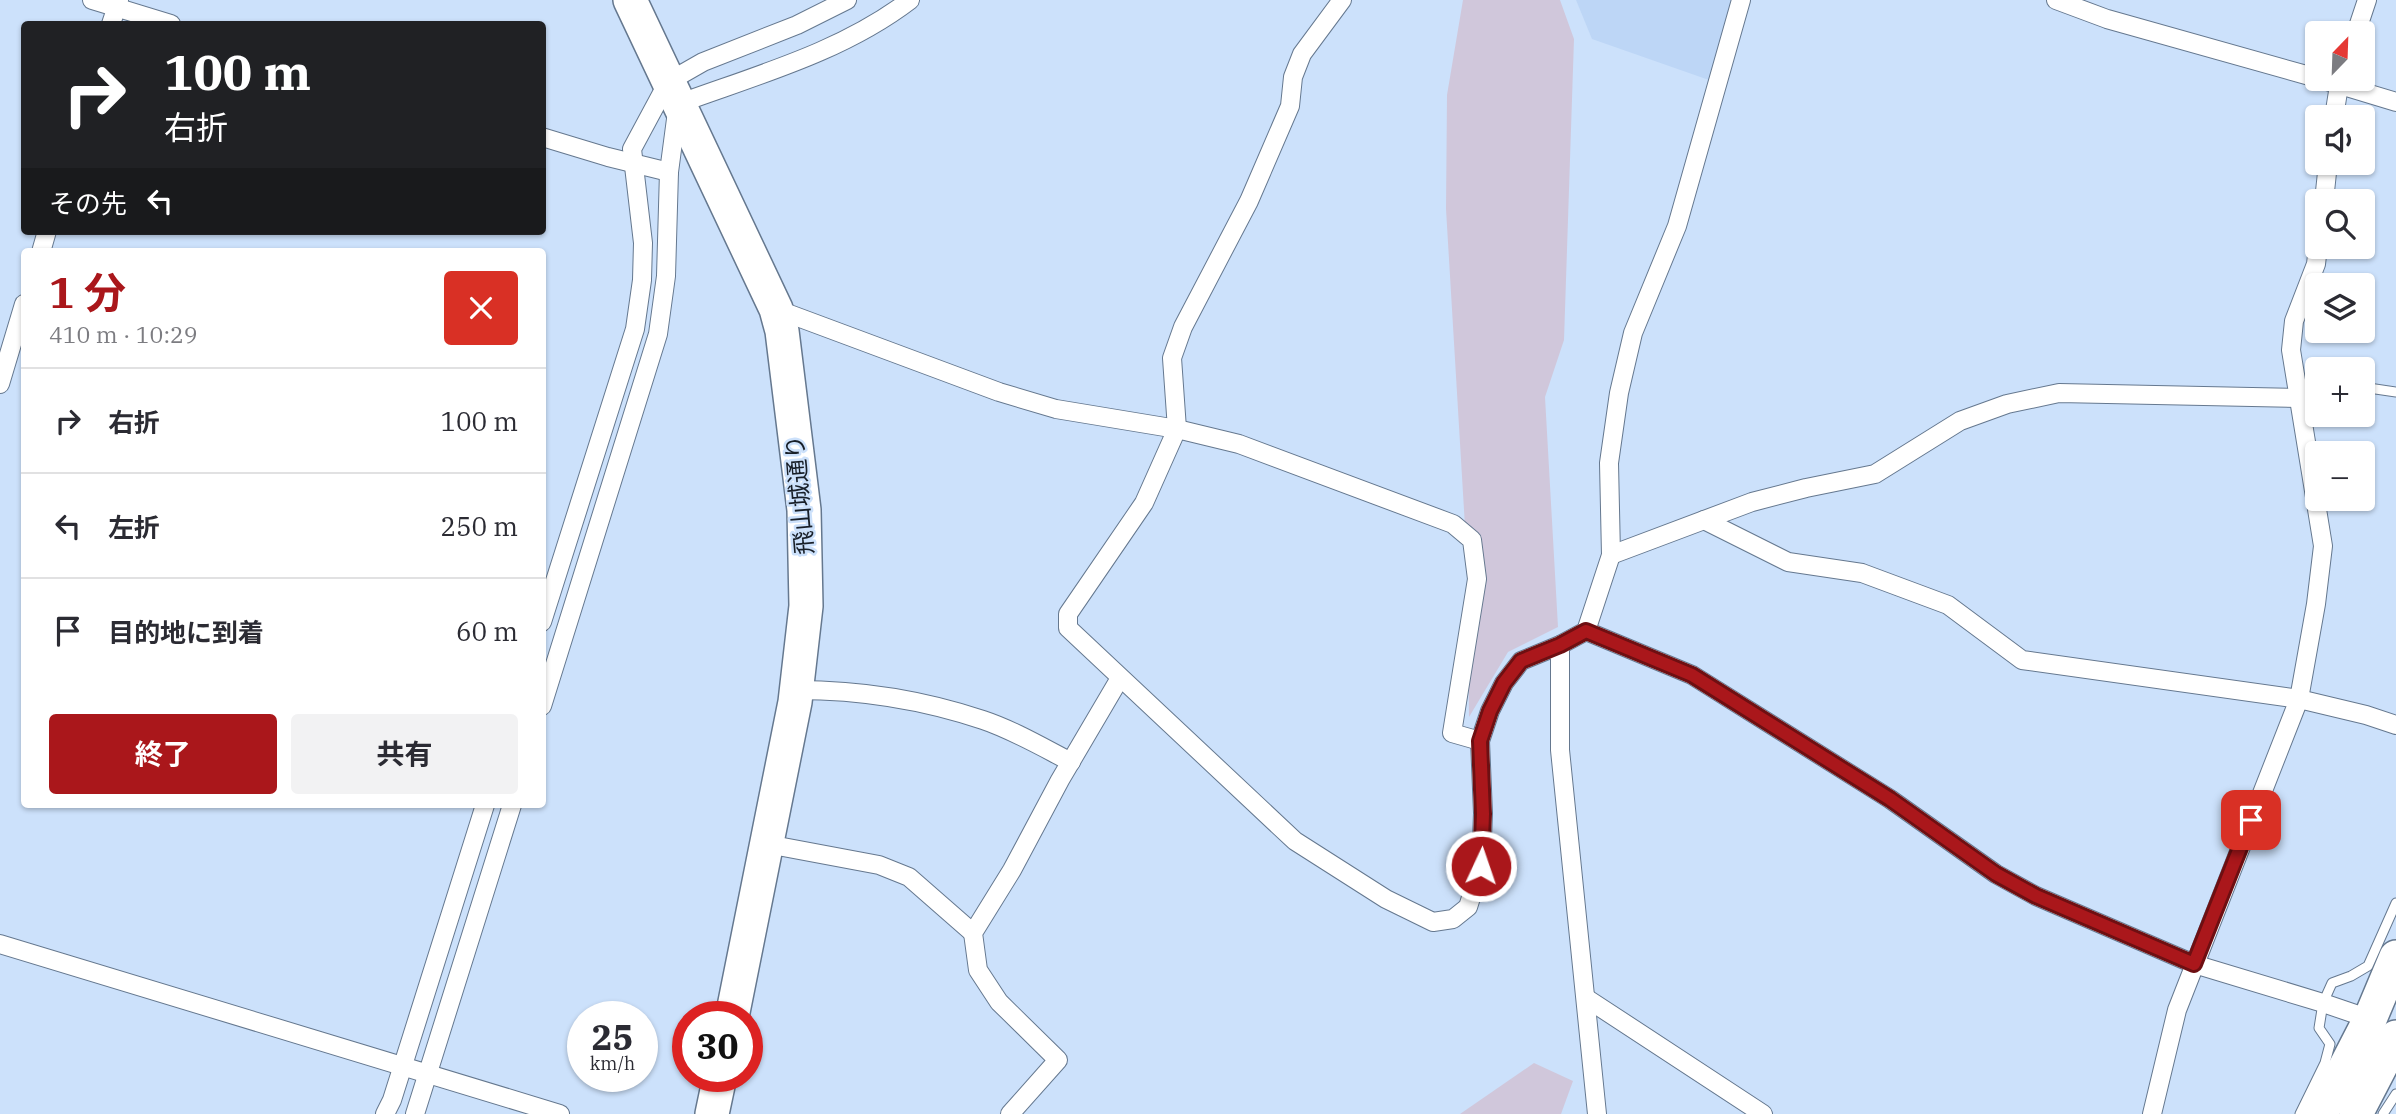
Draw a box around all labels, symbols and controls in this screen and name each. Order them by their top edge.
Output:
north arrow [2305,21,2375,91]
map controls [2305,21,2375,511]
text: 100 m [164,40,311,103]
icon: right [49,49,140,140]
button: sound [2305,105,2375,175]
text: 右折 [164,106,228,148]
icon: left [141,182,179,220]
text: その先 [49,186,127,220]
button: search [2305,189,2375,259]
text: 1 分 [49,265,126,320]
button: close [444,271,518,345]
button: layers [2305,273,2375,343]
text: 410 m · 10:29 [49,319,198,349]
button: + [2305,357,2375,427]
icon: right [49,402,87,440]
text: 100 m [440,404,518,438]
text: 右折 [108,405,160,439]
street label: 飛山城通り [778,434,820,556]
button: − [2305,441,2375,511]
icon: left [49,507,87,545]
text: 250 m [440,509,518,543]
text: 左折 [108,510,160,544]
icon: arrive [49,612,87,650]
text: 60 m [456,614,518,648]
text: 目的地に到着 [108,615,264,649]
button: 終了 [49,714,277,794]
button: 共有 [291,714,518,794]
pin [2221,790,2281,850]
icon: arrive [2232,801,2270,839]
position arrow [1444,829,1518,903]
speed limit sign: 30 [672,1001,763,1092]
text: 25 [591,1014,634,1060]
text: km/h [590,1052,635,1075]

